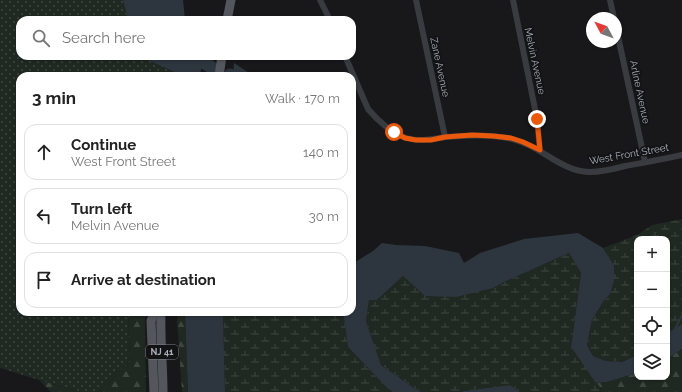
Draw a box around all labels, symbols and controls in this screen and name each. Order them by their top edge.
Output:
north arrow [586,12,622,48]
search box [16,16,356,60]
icon: search [30,27,52,49]
street label: Melvin Avenue [523,27,547,95]
text: Search here [62,29,145,47]
street label: Zane Avenue [428,36,452,98]
street label: Arline Avenue [628,59,652,125]
text: 3 min [32,88,76,108]
text: Walk · 170 m [265,91,340,106]
route end [528,110,546,128]
route start [385,123,403,141]
text: Continue [71,136,136,154]
icon: ahead [33,141,55,163]
street label: West Front Street [588,141,670,166]
text: 140 m [303,145,339,160]
text: West Front Street [71,154,176,169]
text: Turn left [71,200,132,218]
icon: left [33,205,55,227]
text: 30 m [309,209,339,224]
text: Melvin Avenue [71,218,159,233]
map controls [634,236,670,380]
button: + [634,236,670,272]
icon: arrive [33,269,55,291]
text: Arrive at destination [71,271,216,289]
button: − [634,272,670,308]
button: locate [634,308,670,344]
button: layers [634,344,670,380]
road number: NJ 41 [146,345,178,359]

